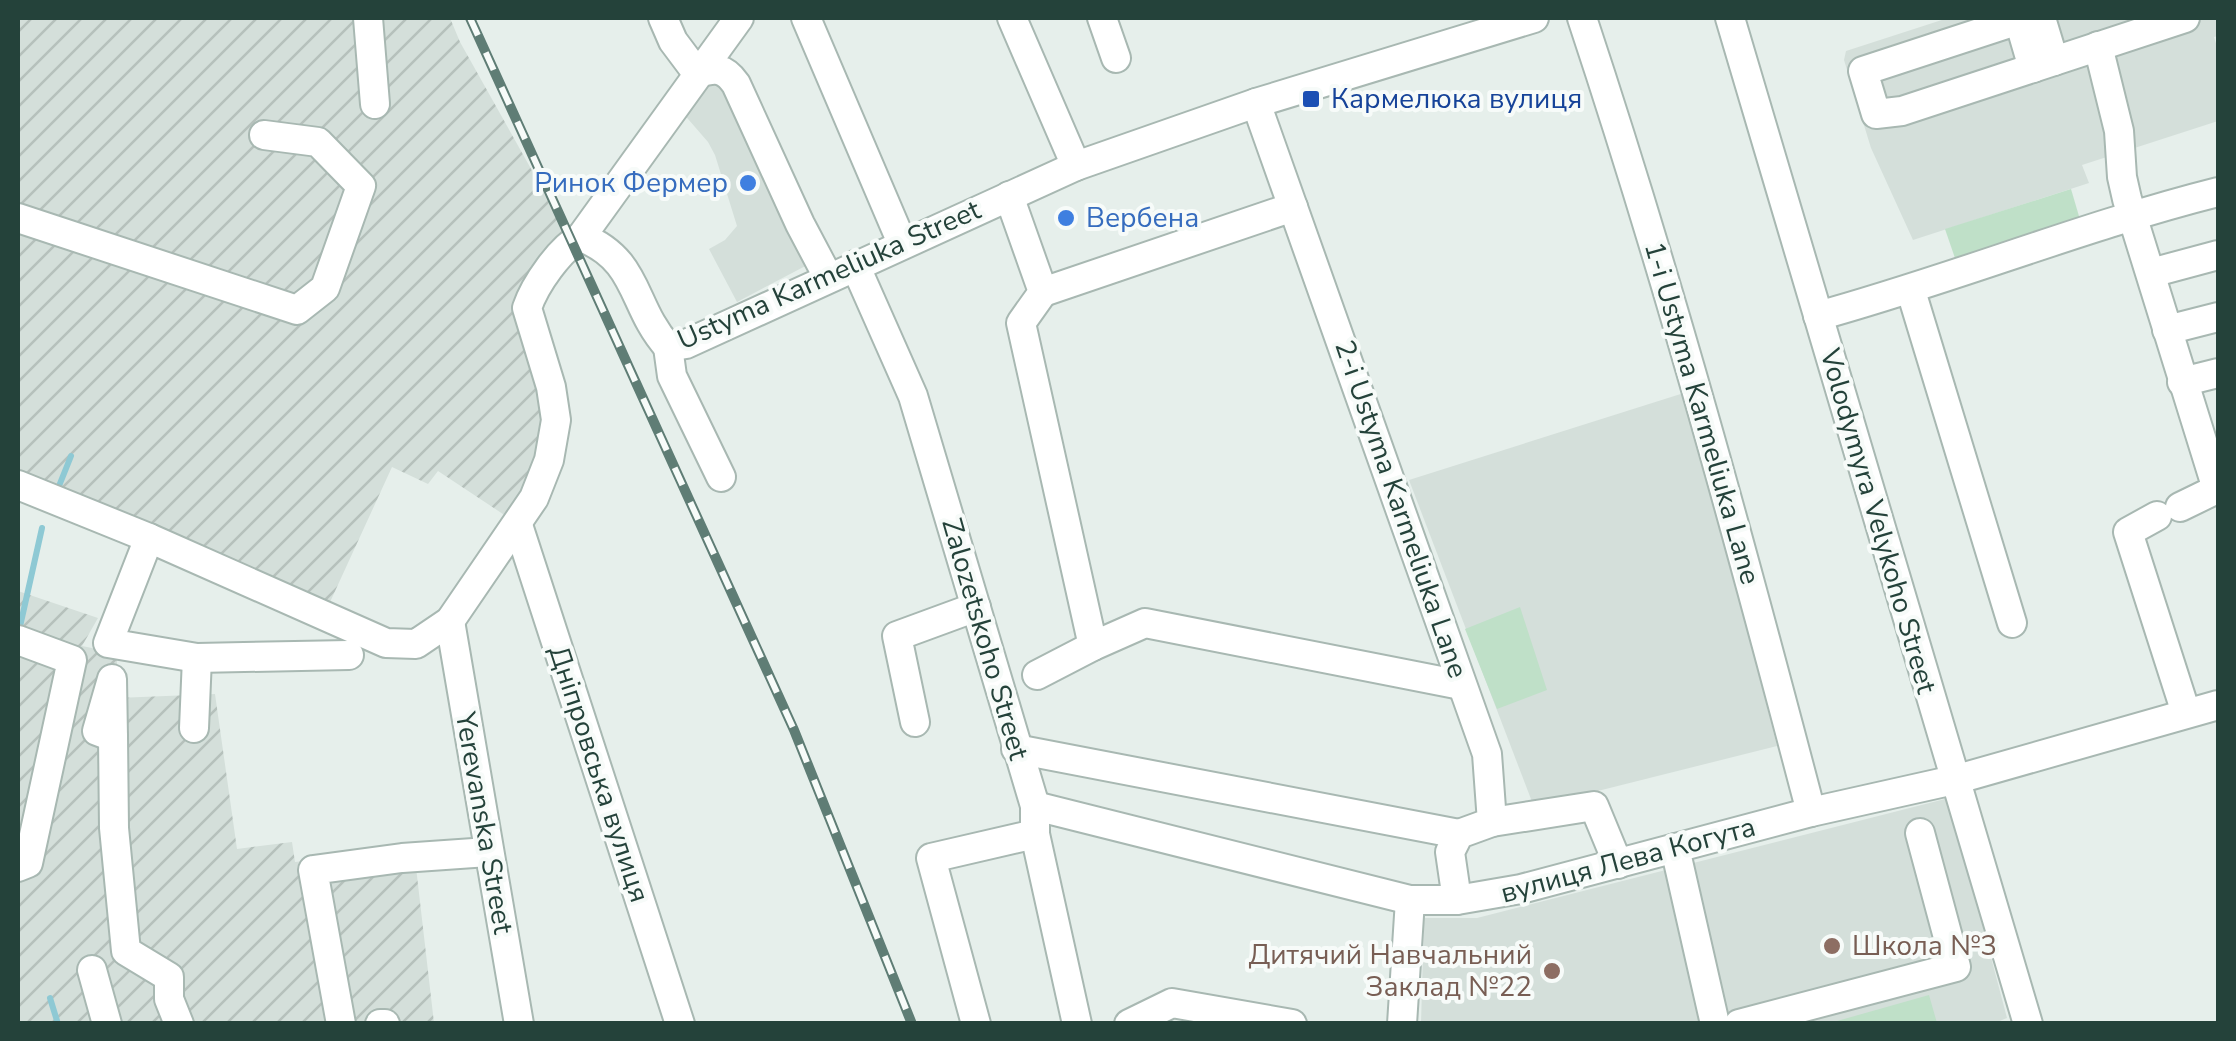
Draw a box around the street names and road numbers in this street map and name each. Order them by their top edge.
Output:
street label: Ustyma Karmeliuka Street [671,191,987,359]
street label: 1-i Ustyma Karmeliuka Lane [1635,237,1769,589]
street label: 2-i Ustyma Karmeliuka Lane [1325,335,1477,683]
street label: Volodymyra Velykoho Street [1810,343,1946,698]
street label: Zalozetskoho Street [932,514,1038,764]
street label: Дніпровська вулиця [540,641,658,907]
street label: Yerevanska Street [446,708,522,937]
street label: вулиця Лева Когута [1496,808,1760,912]

